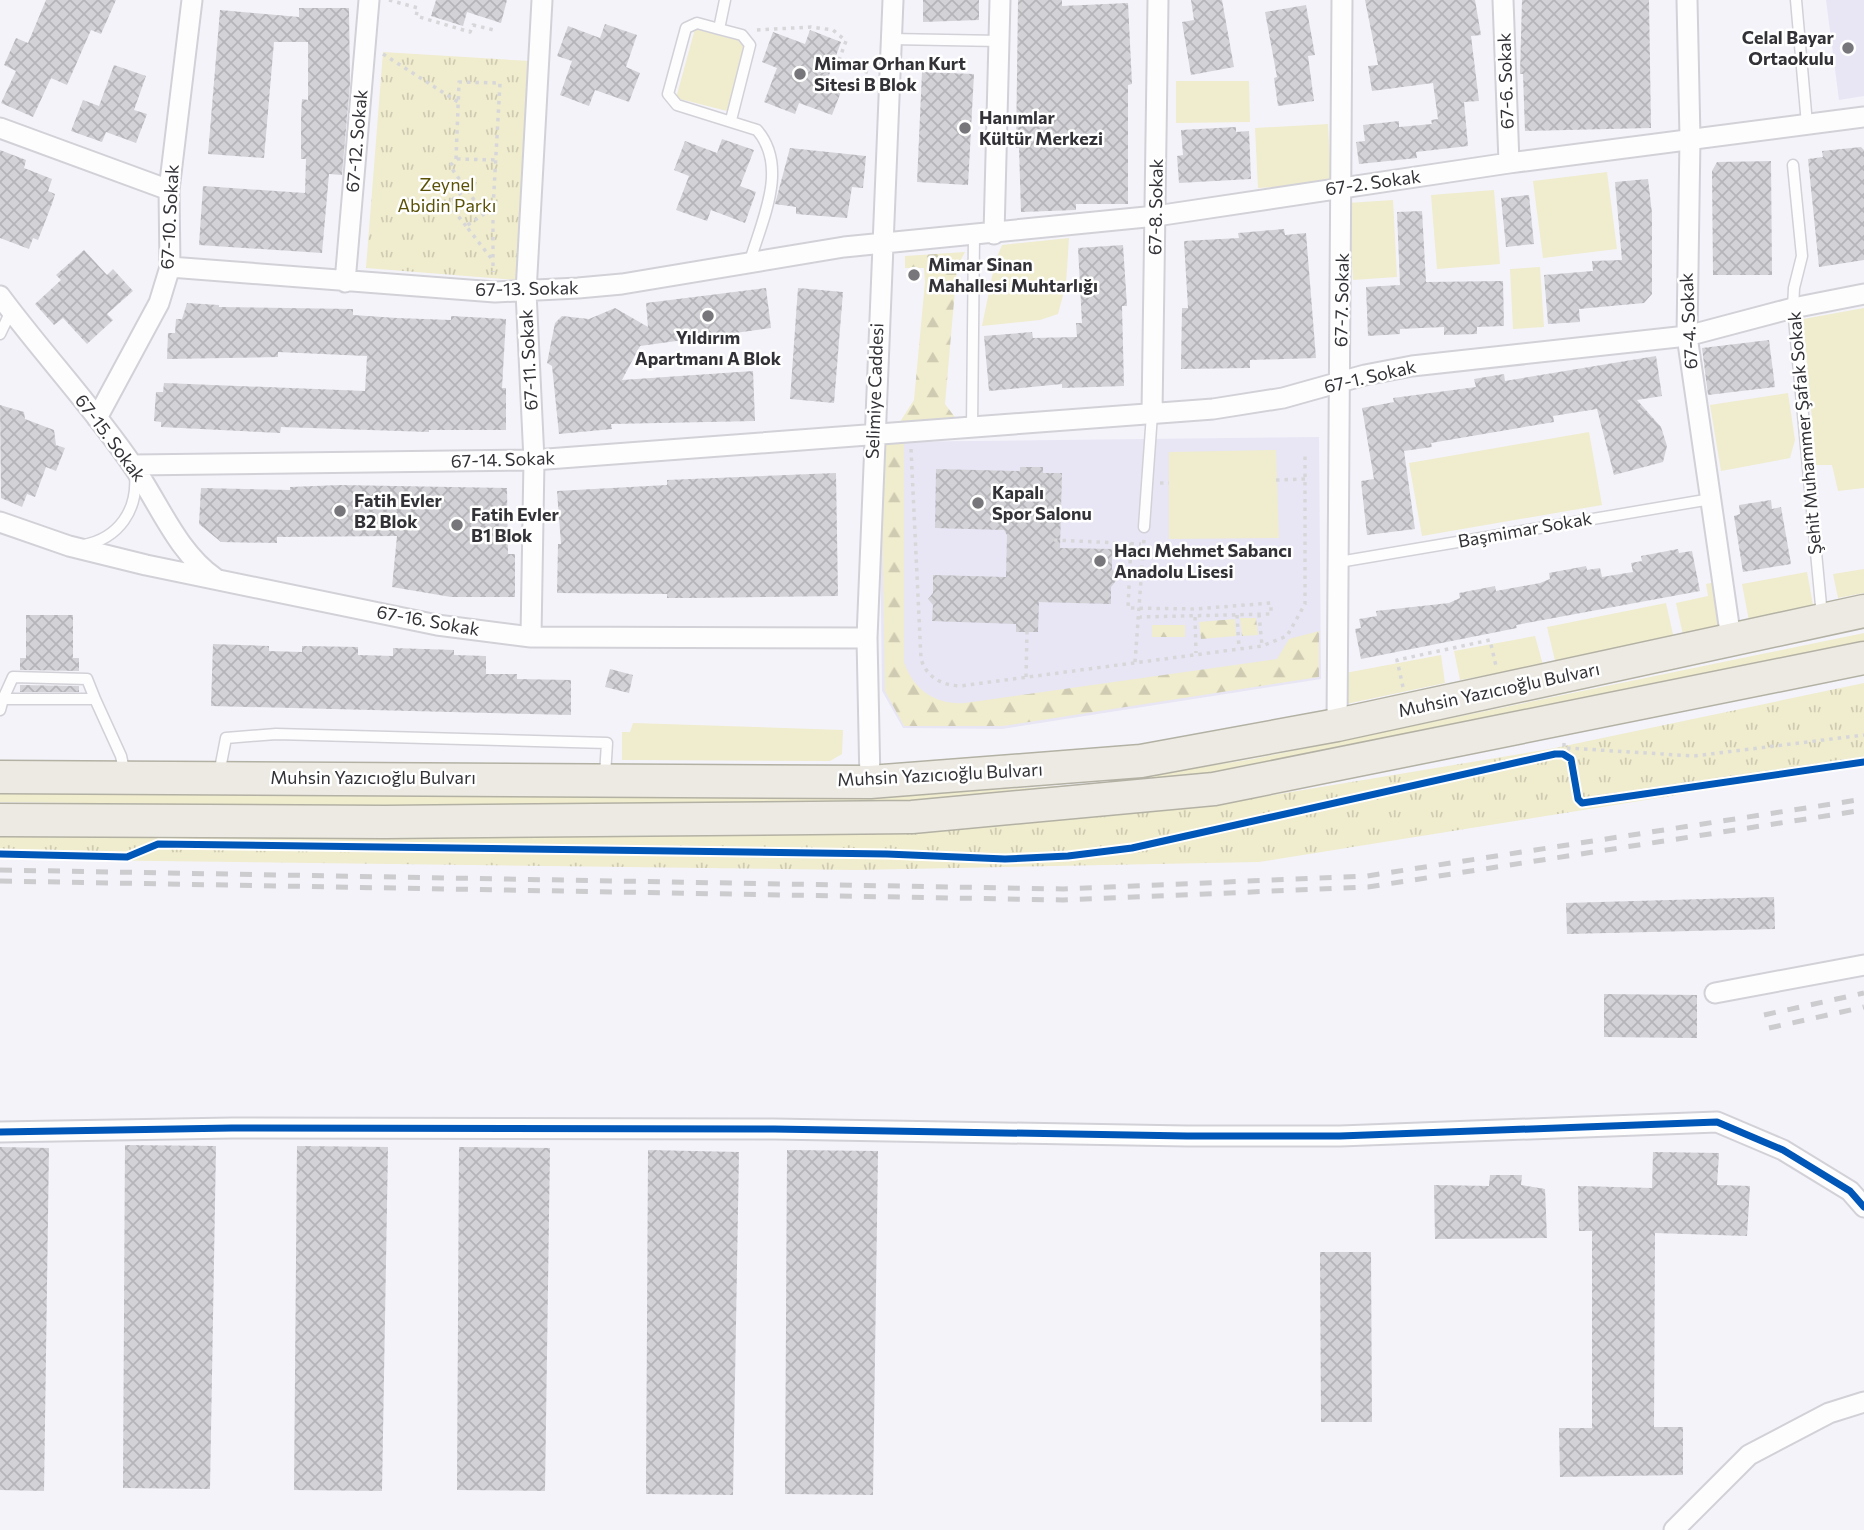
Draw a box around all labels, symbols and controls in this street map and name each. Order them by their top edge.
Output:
place label: Celal Bayar Ortaokulu [1742,26,1835,69]
street label: 67-6. Sokak [1492,32,1518,130]
marker: Celal Bayar Ortaokulu [1840,40,1856,56]
place label: Mimar Orhan Kurt Sitesi B Blok [814,52,966,95]
marker: Mimar Orhan Kurt Sitesi B Blok [792,66,808,82]
street label: 67-12. Sokak [341,88,371,193]
place label: Hanımlar Kültür Merkezi [979,106,1103,149]
marker: Hanımlar Kültür Merkezi [957,120,973,136]
street label: 67-8. Sokak [1143,158,1167,255]
street label: 67-10. Sokak [155,164,183,270]
street label: 67-2. Sokak [1324,164,1422,200]
park label: Zeynel Abidin Parkı [398,173,496,216]
street label: 67-7. Sokak [1329,252,1353,347]
place label: Mimar Sinan Mahallesi Muhtarlığı [928,253,1098,296]
marker: Mimar Sinan Mahallesi Muhtarlığı [906,267,922,283]
street label: 67-4. Sokak [1674,272,1702,370]
street label: 67-13. Sokak [475,276,579,300]
marker: Yıldırım Apartmanı A Blok [700,308,716,324]
street label: 67-11. Sokak [514,309,542,411]
street label: Şehit Muhammer Şafak Sokak [1782,310,1826,556]
street label: Selimiye Caddesi [861,322,887,459]
place label: Yıldırım Apartmanı A Blok [635,326,782,369]
street label: 67-1. Sokak [1322,355,1418,397]
street label: 67-15. Sokak [71,389,151,486]
street label: 67-14. Sokak [450,446,556,472]
place label: Kapalı Spor Salonu [992,481,1092,524]
place label: Fatih Evler B2 Blok [354,489,442,532]
marker: Kapalı Spor Salonu [970,495,986,511]
marker: Fatih Evler B2 Blok [332,503,348,519]
place label: Fatih Evler B1 Blok [471,503,559,546]
street label: Başmimar Sokak [1456,506,1594,552]
marker: Fatih Evler B1 Blok [449,517,465,533]
place label: Hacı Mehmet Sabancı Anadolu Lisesi [1114,539,1292,582]
marker: Hacı Mehmet Sabancı Anadolu Lisesi [1092,553,1108,569]
street label: 67-16. Sokak [375,600,482,640]
street label: Muhsin Yazıcıoğlu Bulvarı [1396,657,1602,721]
street label: Muhsin Yazıcıoğlu Bulvarı [837,758,1043,790]
street label: Muhsin Yazıcıoğlu Bulvarı [270,766,476,788]

